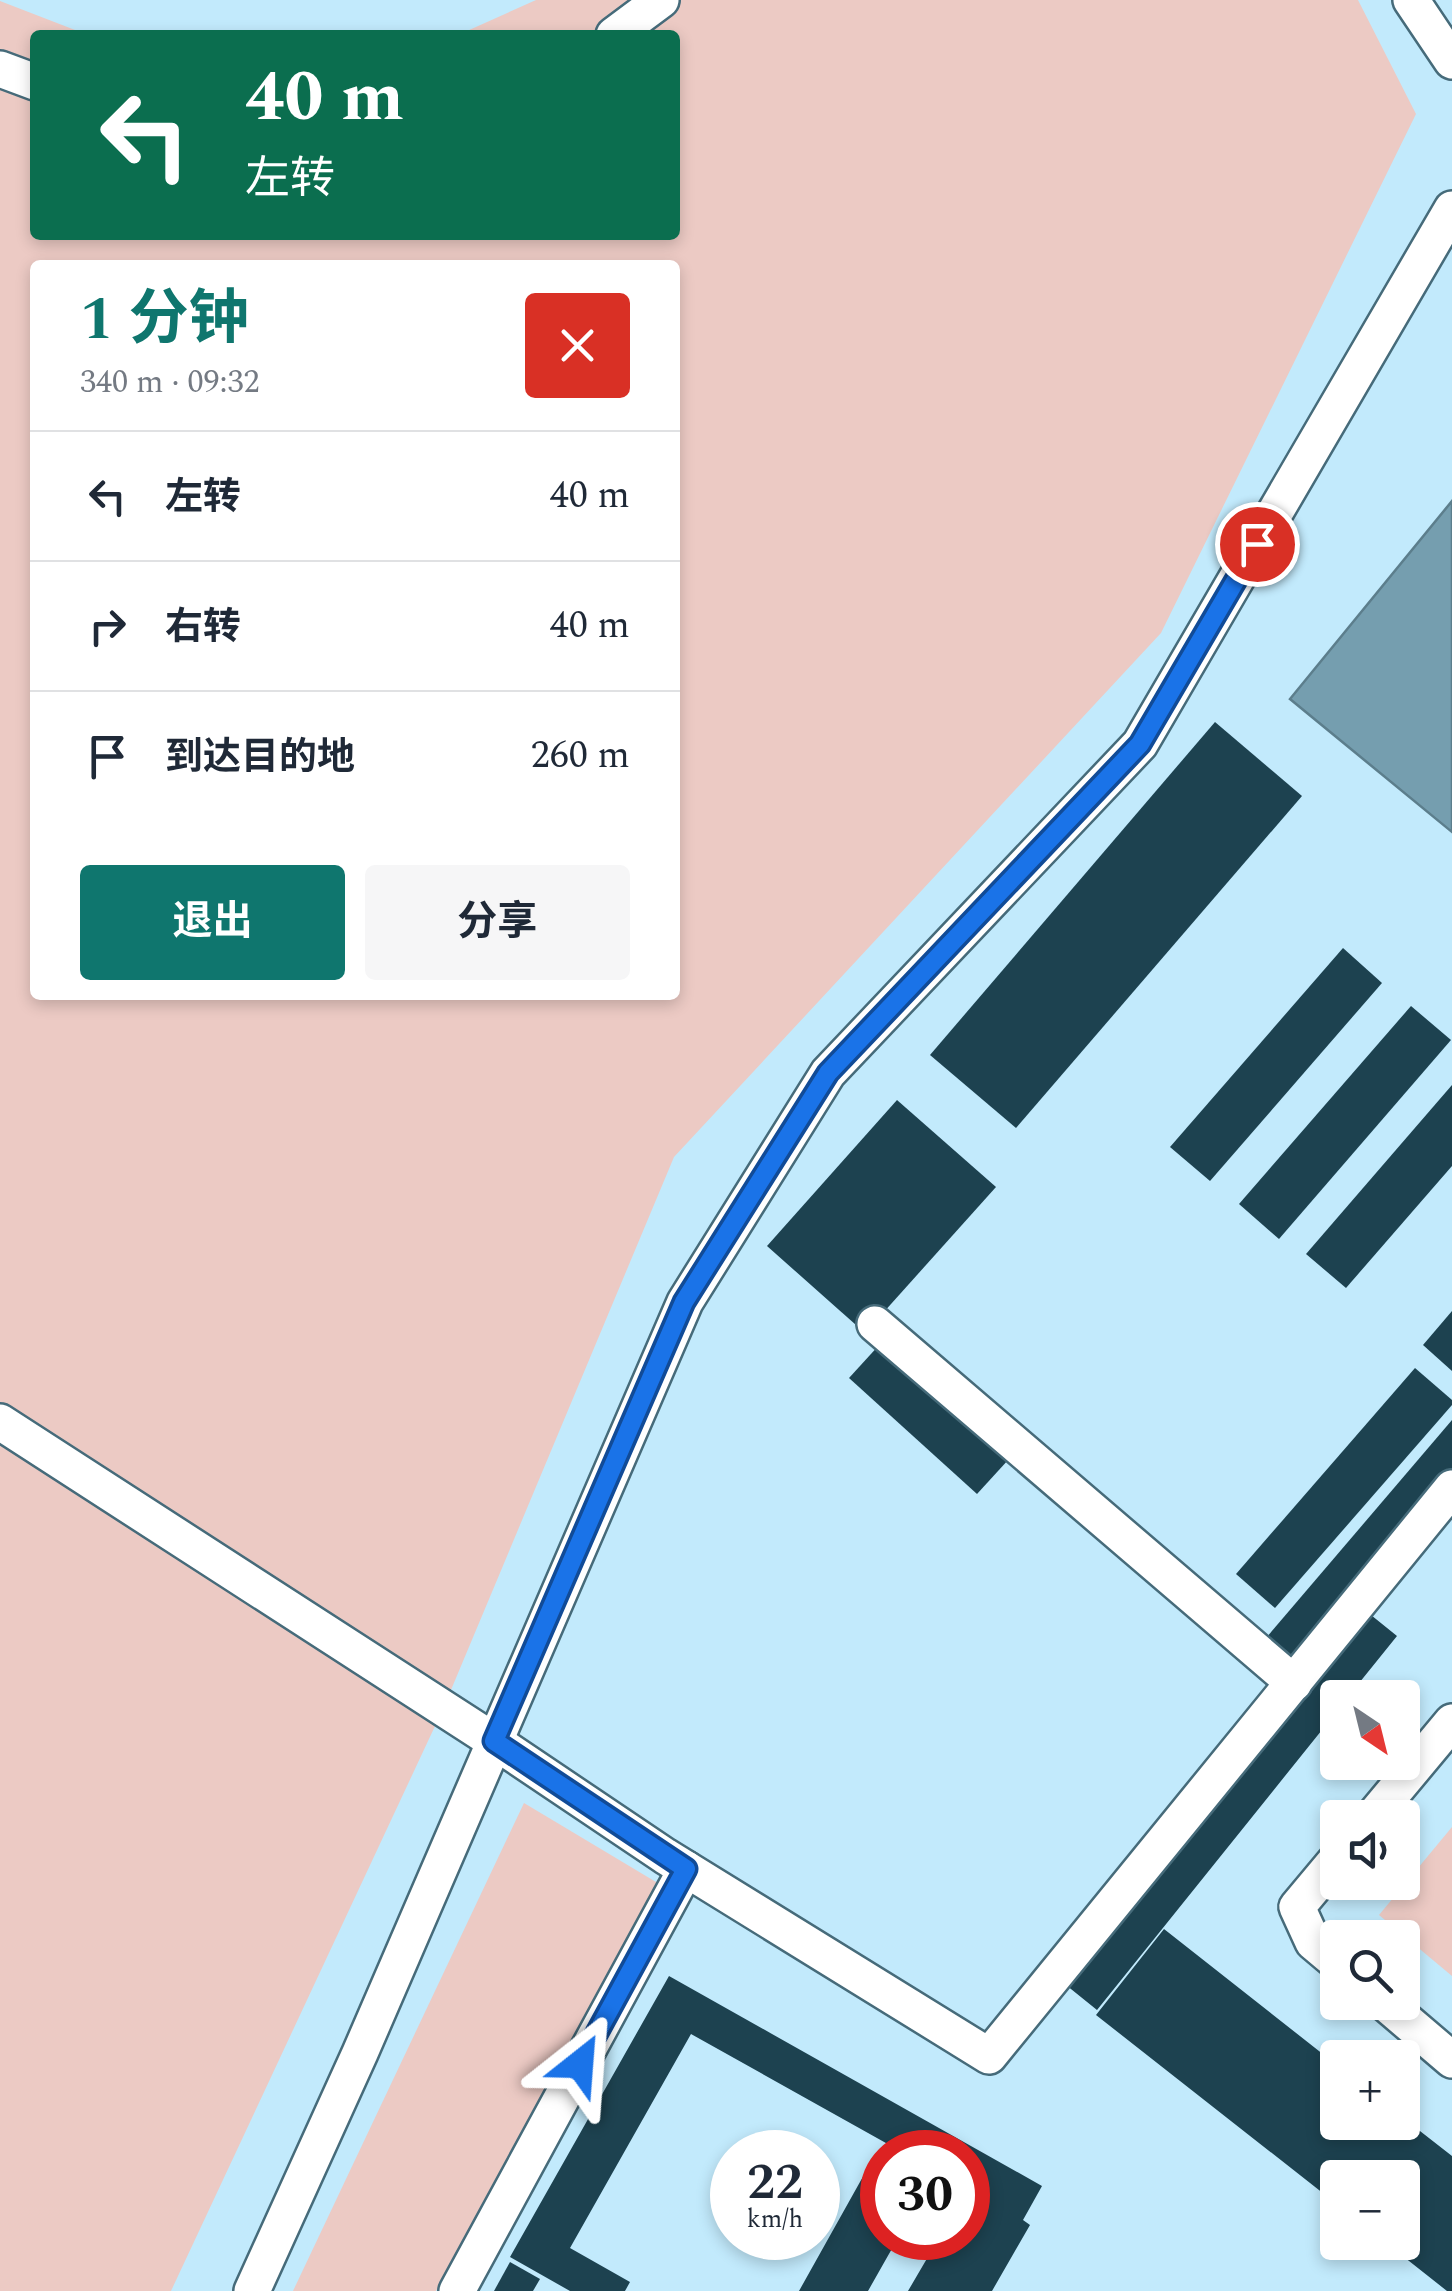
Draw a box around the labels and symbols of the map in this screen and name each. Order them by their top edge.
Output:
pin [1215,502,1300,587]
north arrow [1320,1680,1420,1780]
position arrow [528,2012,632,2116]
speed limit sign: 30 [860,2130,990,2260]

